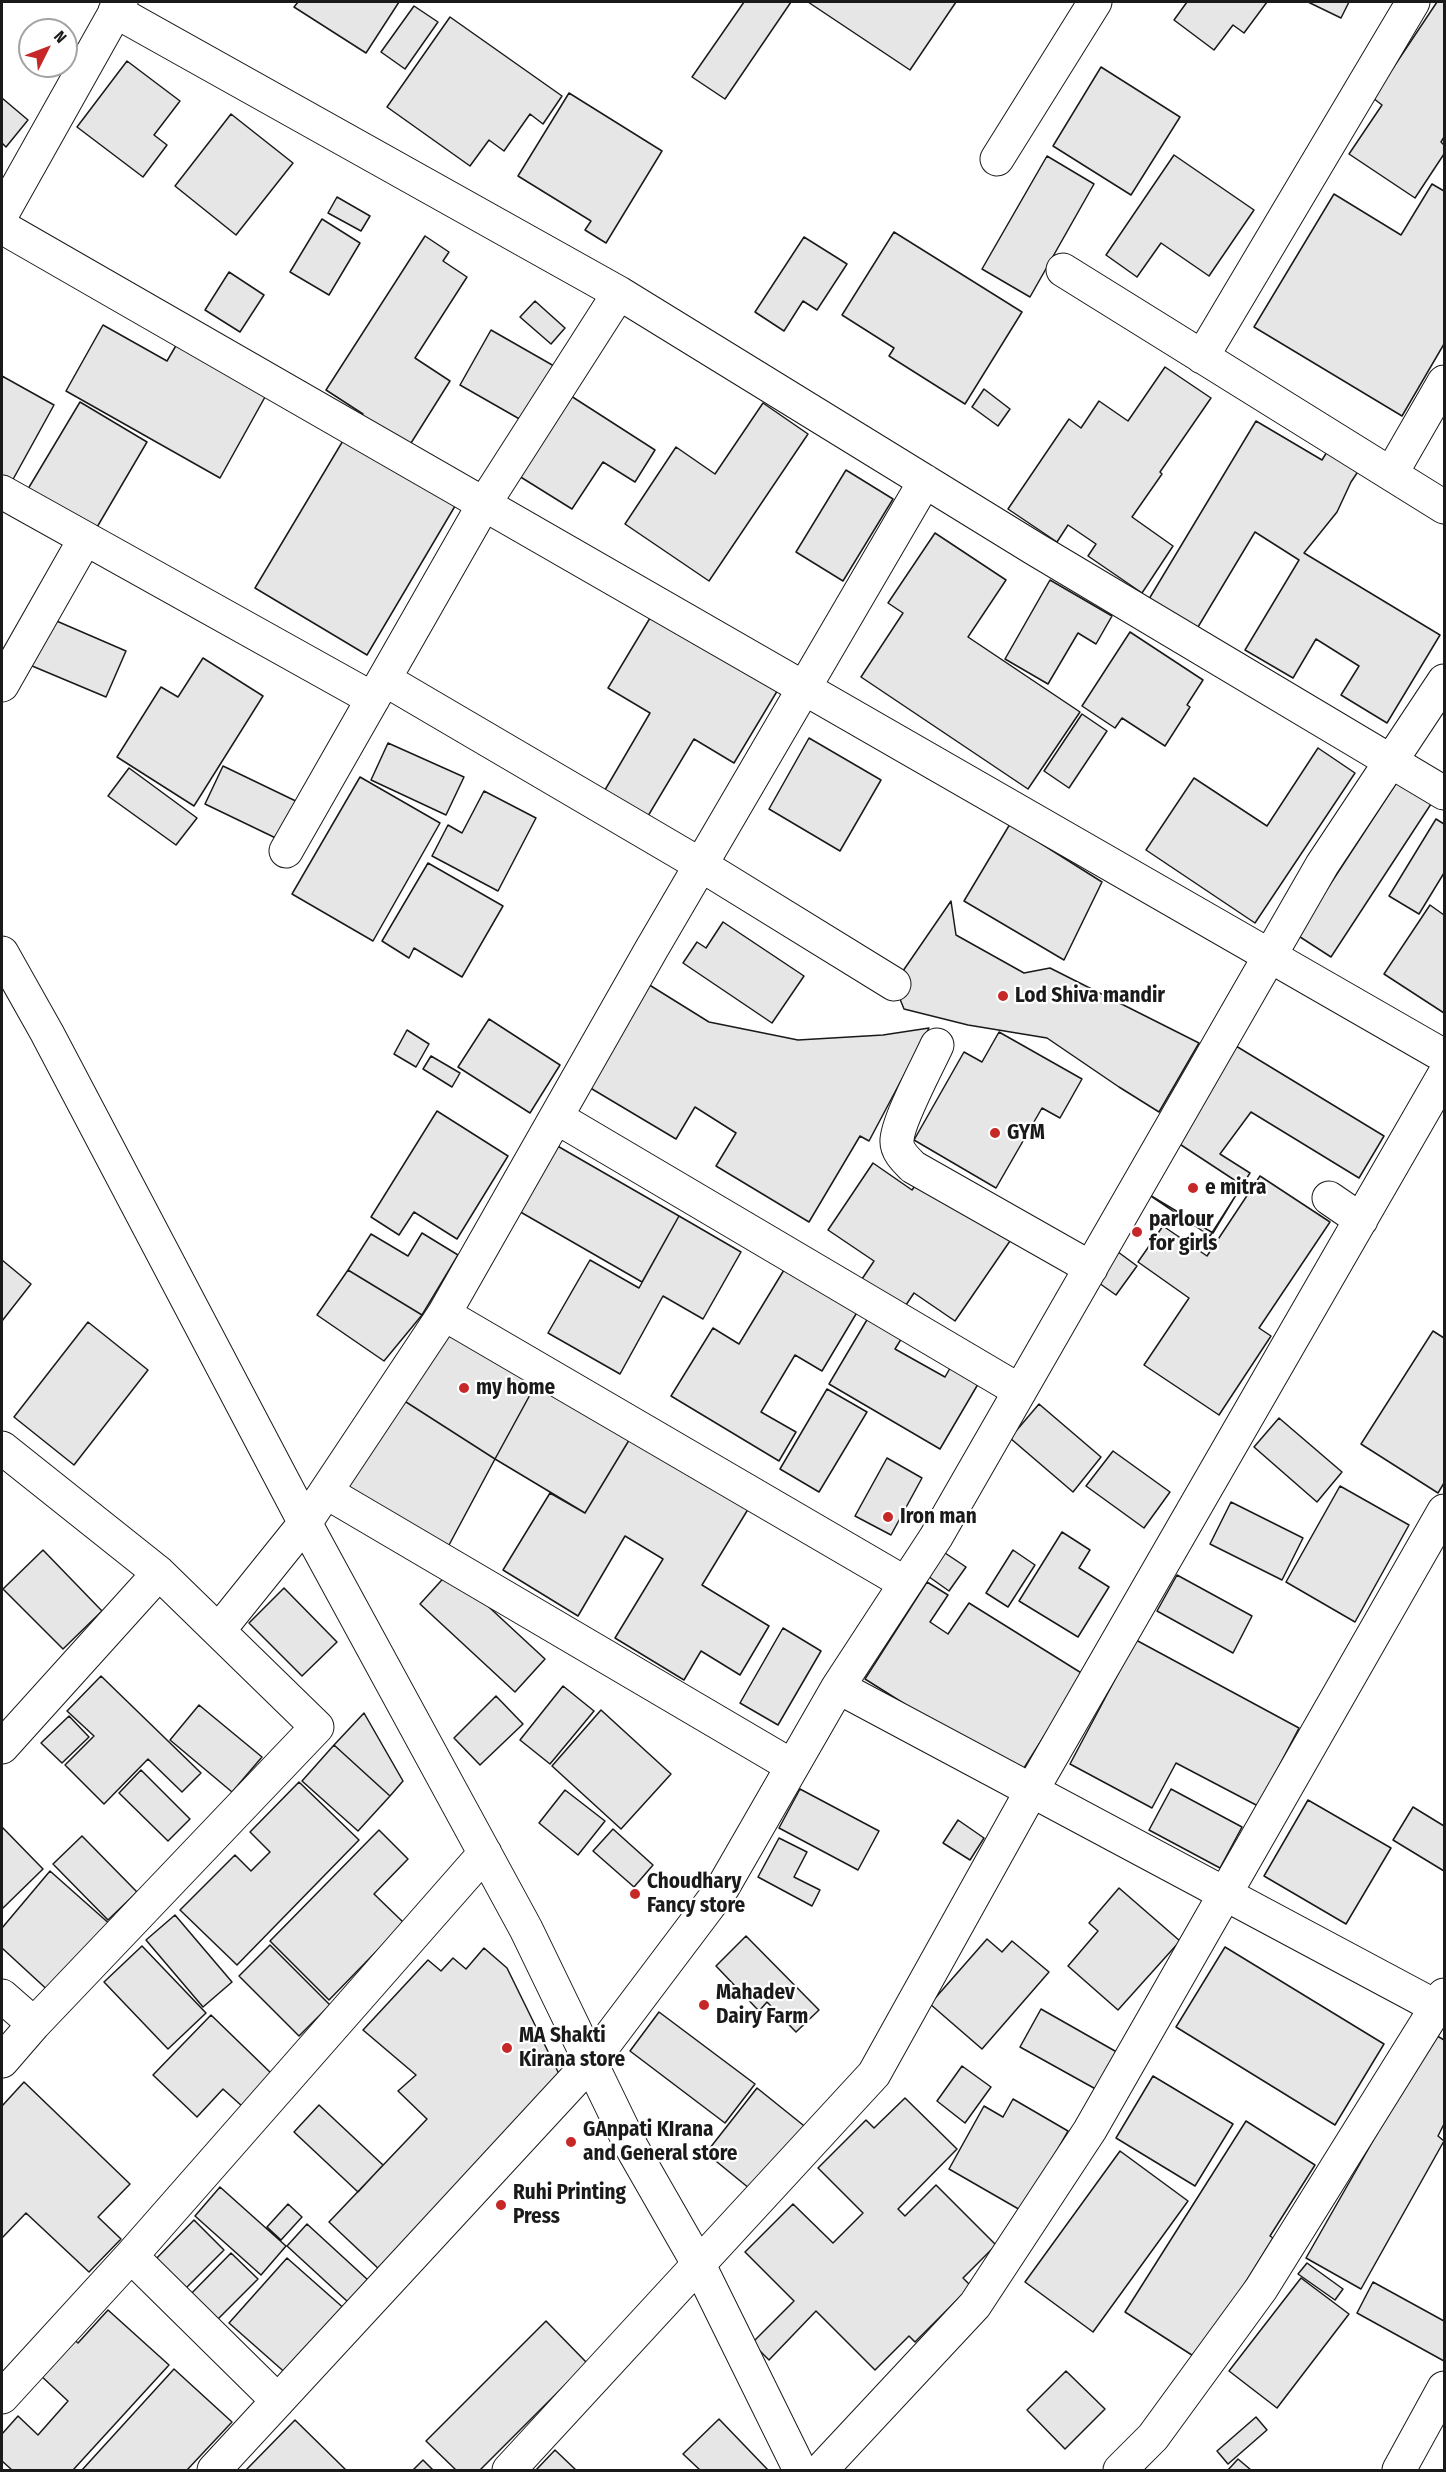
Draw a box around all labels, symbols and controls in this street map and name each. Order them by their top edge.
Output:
north arrow [18,18,78,78]
text: N [50,27,71,47]
place label: Lod Shiva mandir [1015,983,1165,1009]
marker: Lod Shiva mandir [996,989,1010,1003]
place label: GYM [1007,1120,1045,1146]
marker: GYM [988,1126,1002,1140]
place label: e mitra [1205,1175,1266,1201]
marker: e mitra [1186,1181,1200,1195]
place label: parlour for girls [1149,1207,1217,1257]
marker: parlour for girls [1130,1225,1144,1239]
place label: my home [476,1375,555,1401]
marker: my home [457,1381,471,1395]
place label: Iron man [900,1504,977,1530]
marker: Iron man [881,1510,895,1524]
place label: Choudhary Fancy store [647,1869,745,1919]
marker: Choudhary Fancy store [628,1887,642,1901]
place label: Mahadev Dairy Farm [716,1980,808,2030]
marker: Mahadev Dairy Farm [697,1998,711,2012]
place label: MA Shakti Kirana store [519,2023,625,2073]
marker: MA Shakti Kirana store [500,2041,514,2055]
place label: GAnpati KIrana and General store [583,2117,738,2167]
marker: GAnpati KIrana and General store [564,2135,578,2149]
place label: Ruhi Printing Press [513,2180,626,2230]
marker: Ruhi Printing Press [494,2198,508,2212]

